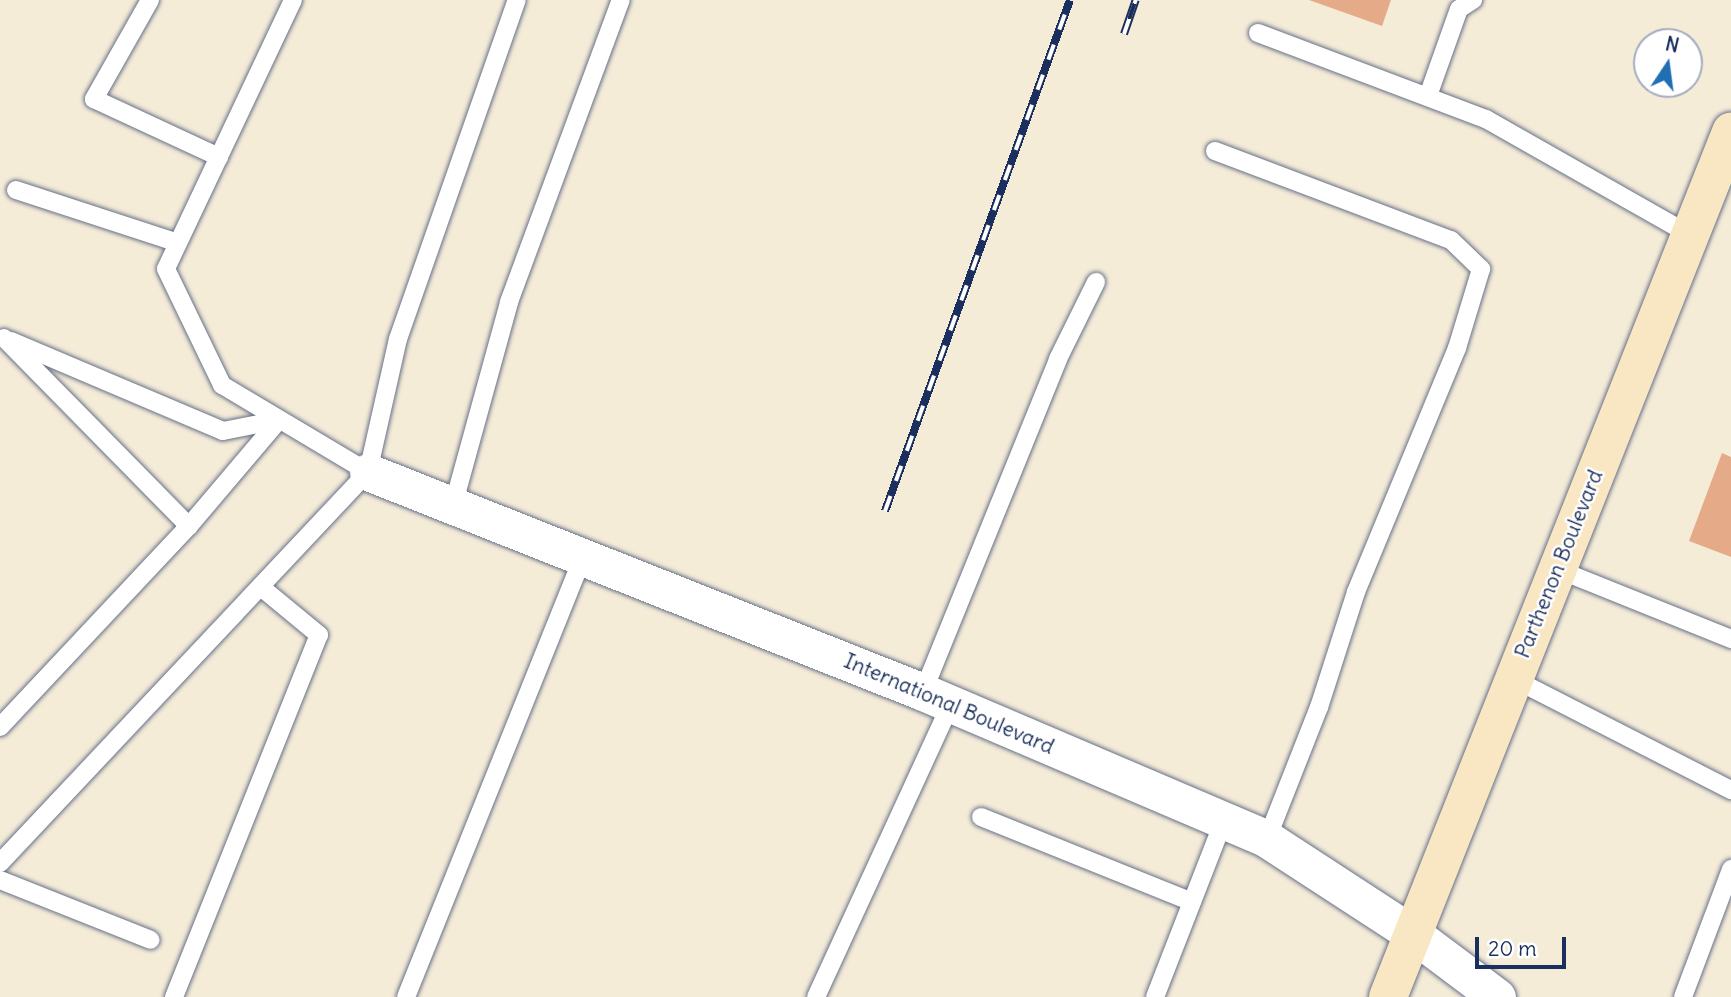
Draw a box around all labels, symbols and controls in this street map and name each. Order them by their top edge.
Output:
north arrow [1633,28,1703,98]
text: N [1663,31,1681,58]
street label: Parthenon Boulevard [1510,466,1608,662]
street label: International Boulevard [840,648,1058,760]
scale bar [1479,923,1570,967]
text: 20 m [1488,935,1537,962]

